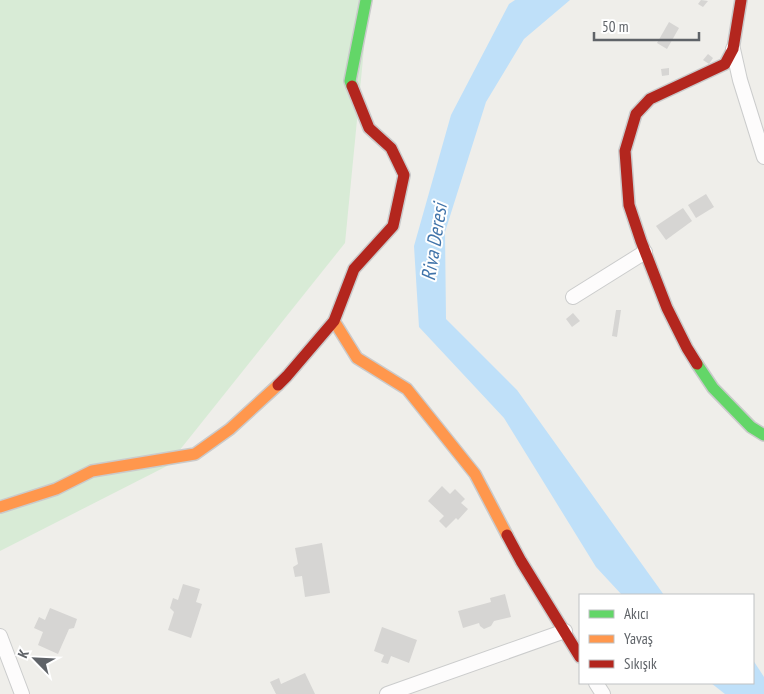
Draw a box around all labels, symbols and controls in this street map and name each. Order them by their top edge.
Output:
scale bar [594,10,699,42]
text: 50 m [602,17,628,36]
water label: Riva Deresi [415,199,453,282]
legend [579,594,754,684]
text: Akıcı [624,604,649,623]
text: Yavaş [624,629,653,648]
north arrow [10,634,60,684]
text: K [13,646,33,661]
text: Sıkışık [624,654,657,673]

